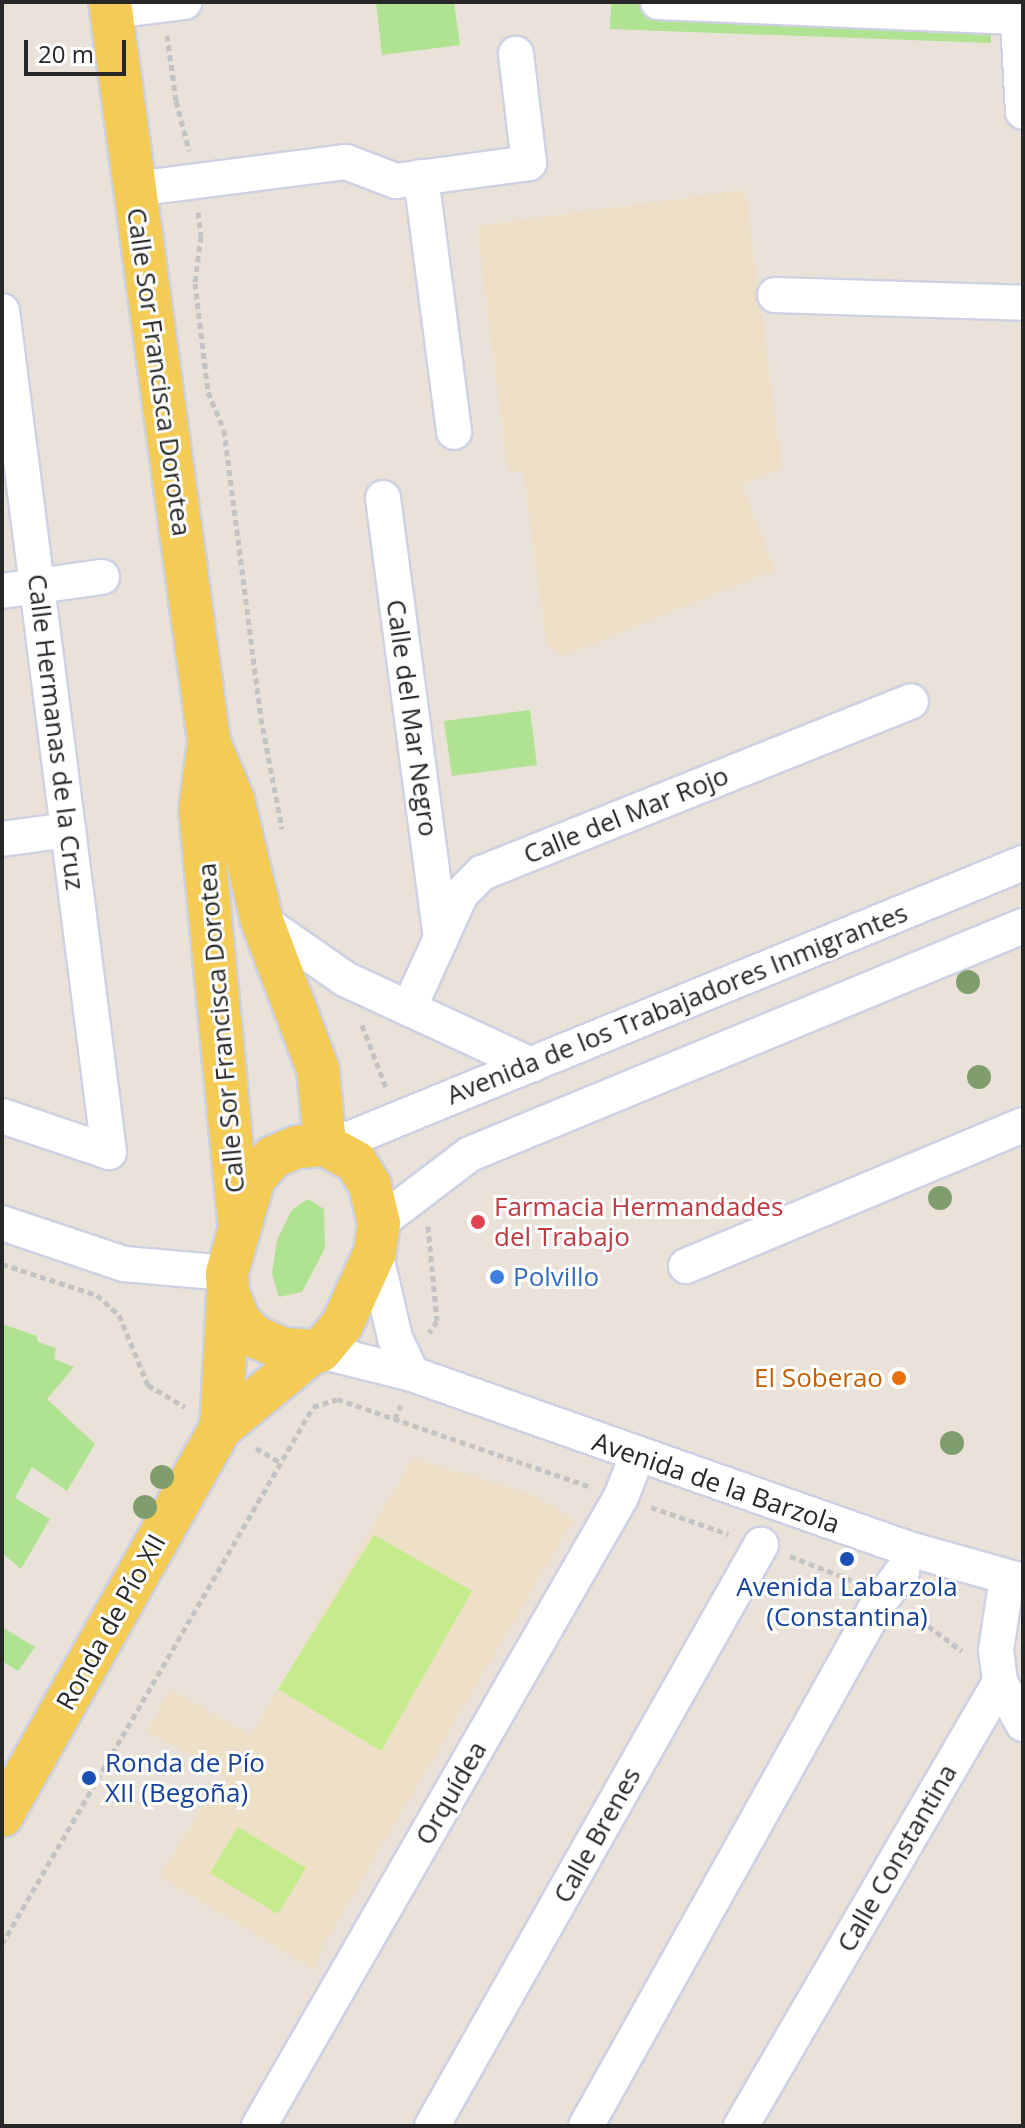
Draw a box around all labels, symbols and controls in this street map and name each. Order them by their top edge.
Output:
scale bar [28,24,130,74]
text: 20 m [38,37,94,70]
street label: Calle Sor Francisca Dorotea [121,206,197,538]
street label: Calle Hermanas de la Cruz [21,572,91,892]
street label: Calle del Mar Negro [380,598,444,838]
street label: Calle del Mar Rojo [519,760,733,870]
street label: Calle Sor Francisca Dorotea [191,862,251,1194]
street label: Avenida de los Trabajadores Inmigrantes [442,897,912,1111]
place label: Farmacia Hermandades del Trabajo [494,1191,783,1252]
marker: Farmacia Hermandades del Trabajo [469,1213,487,1231]
place label: Polvillo [513,1261,599,1293]
marker: Polvillo [488,1268,506,1286]
place label: El Soberao [754,1362,883,1394]
marker: El Soberao [890,1369,908,1387]
street label: Avenida de la Barzola [588,1426,844,1540]
street label: Ronda de Pío XII [50,1529,172,1715]
marker: Avenida Labarzola (Constantina) [838,1550,856,1568]
place label: Avenida Labarzola (Constantina) [736,1571,958,1632]
street label: Orquídea [409,1736,493,1850]
place label: Ronda de Pío XII (Begoña) [105,1747,265,1808]
street label: Calle Constantina [831,1759,963,1957]
street label: Calle Brenes [547,1762,647,1908]
marker: Ronda de Pío XII (Begoña) [80,1769,98,1787]

